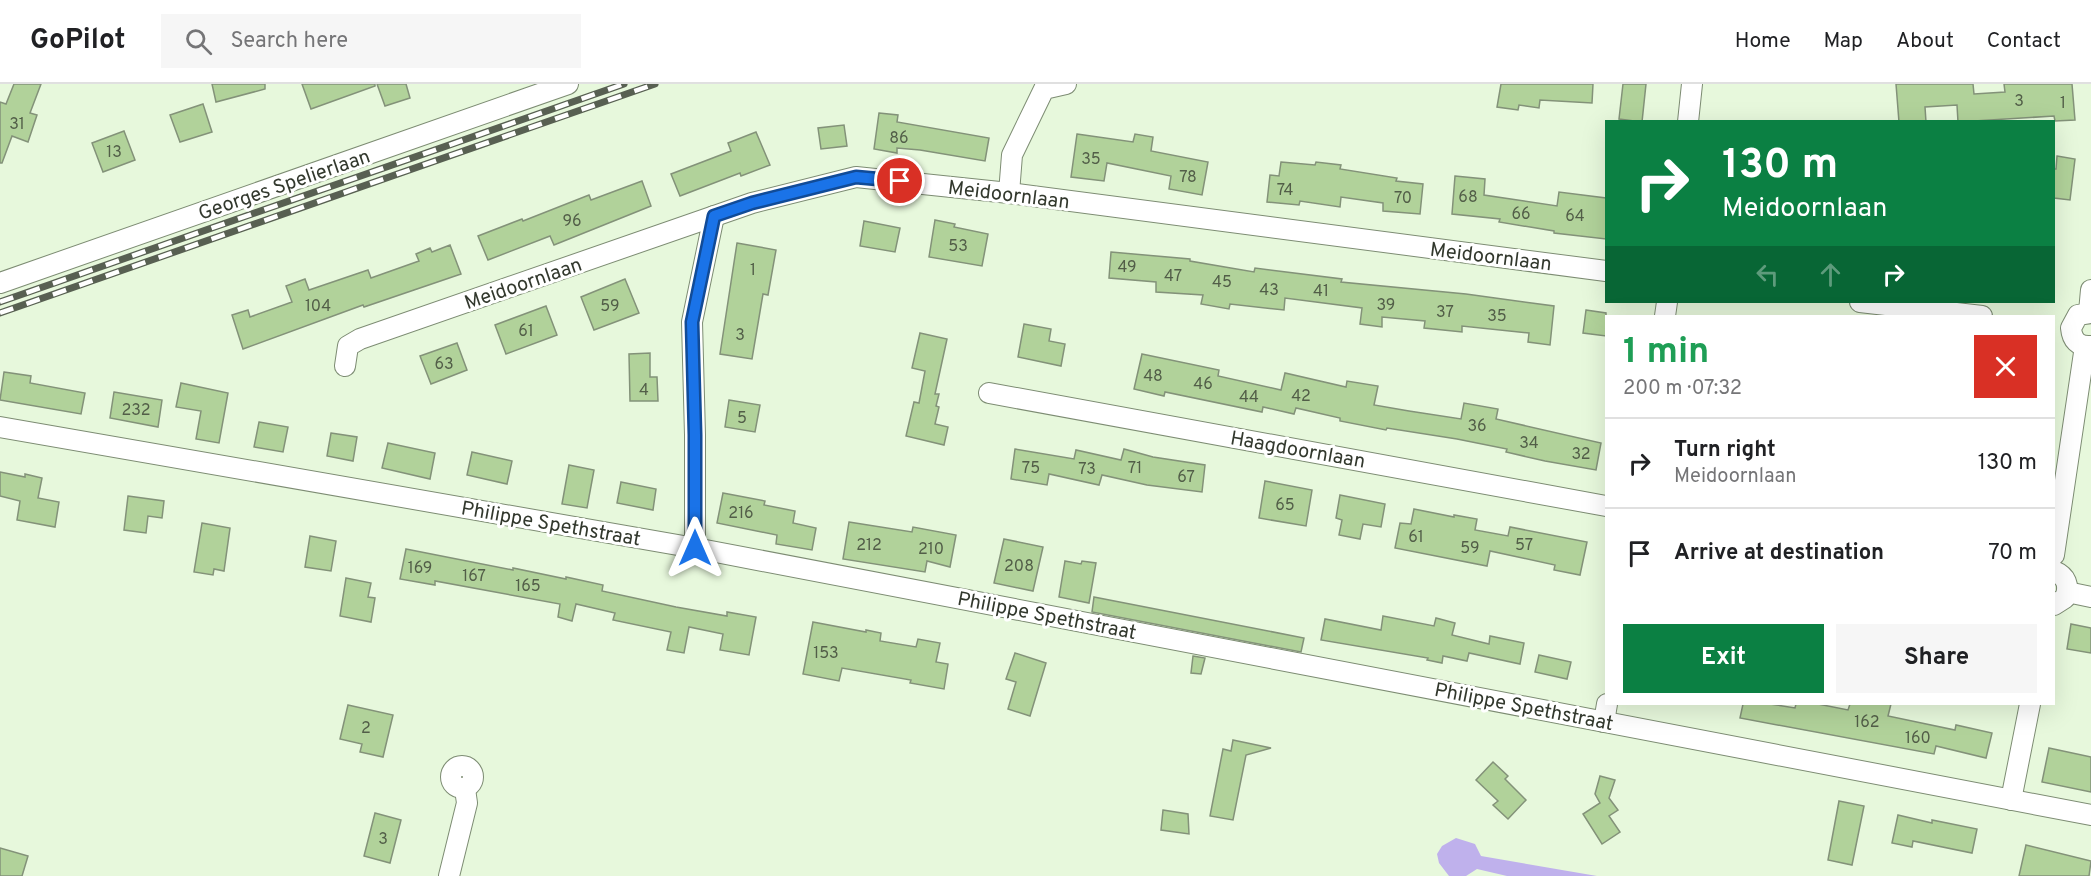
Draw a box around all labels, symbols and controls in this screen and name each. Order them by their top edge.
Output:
search box [161,14,581,68]
text: GoPilot [30,23,125,59]
icon: search [182,25,215,58]
text: Search here [230,28,348,55]
text: Home [1735,28,1791,55]
text: Map [1824,28,1863,55]
text: About [1896,28,1954,55]
text: Contact [1987,28,2061,55]
house number: 3 [2014,92,2024,112]
house number: 1 [2060,94,2066,114]
house number: 31 [9,115,25,135]
house number: 86 [889,129,909,149]
text: 130 m [1722,140,1838,193]
house number: 13 [106,143,122,163]
street label: Georges Spelierlaan [195,144,374,228]
icon: right [1623,144,1701,222]
house number: 35 [1081,150,1101,170]
pin [874,155,925,206]
icon: arrive [883,164,916,197]
house number: 78 [1179,168,1197,188]
street label: Meidoornlaan [946,176,1071,216]
house number: 74 [1277,181,1293,201]
house number: 68 [1458,188,1478,208]
house number: 70 [1394,189,1412,209]
text: Meidoornlaan [1722,192,1887,226]
house number: 66 [1511,205,1531,225]
house number: 64 [1565,207,1585,227]
house number: 96 [562,212,582,232]
house number: 53 [948,237,968,257]
street label: Meidoornlaan [1428,238,1553,278]
street label: Meidoornlaan [461,253,586,317]
house number: 49 [1117,258,1137,278]
icon: left [1751,258,1784,291]
icon: ahead [1814,258,1847,291]
icon: right [1877,258,1910,291]
house number: 1 [750,261,756,281]
house number: 47 [1164,267,1182,287]
house number: 45 [1212,273,1232,293]
house number: 43 [1259,281,1279,301]
house number: 41 [1313,282,1329,302]
house number: 39 [1377,296,1395,316]
house number: 104 [305,297,331,317]
house number: 59 [600,297,620,317]
house number: 37 [1436,303,1454,323]
house number: 35 [1487,307,1507,327]
house number: 61 [518,322,534,342]
house number: 3 [735,326,745,346]
text: 1 min [1623,330,1709,376]
button: close [1974,335,2037,398]
house number: 63 [434,355,454,375]
house number: 48 [1143,367,1163,387]
house number: 46 [1193,375,1213,395]
text: 200 m · 07:32 [1623,376,1742,402]
house number: 4 [639,381,649,401]
house number: 42 [1291,387,1311,407]
house number: 44 [1239,388,1259,408]
house number: 232 [122,401,150,421]
house number: 5 [737,409,747,429]
house number: 36 [1467,417,1487,437]
street label: Haagdoornlaan [1228,426,1367,476]
house number: 34 [1519,434,1539,454]
text: Turn right [1674,437,1776,464]
house number: 32 [1571,445,1591,465]
icon: right [1623,447,1656,480]
text: 130 m [1978,450,2037,477]
house number: 75 [1022,459,1040,479]
house number: 71 [1128,459,1142,479]
house number: 73 [1078,460,1096,480]
text: Meidoornlaan [1674,464,1797,490]
house number: 67 [1177,468,1195,488]
street label: Philippe Spethstraat [459,496,642,554]
house number: 65 [1275,496,1295,516]
house number: 216 [728,504,754,524]
position arrow [663,516,727,580]
house number: 61 [1408,528,1424,548]
house number: 212 [856,536,882,556]
house number: 57 [1515,536,1533,556]
icon: arrive [1623,537,1656,570]
house number: 59 [1460,539,1480,559]
house number: 210 [918,540,944,560]
text: Arrive at destination [1674,540,1884,567]
text: 70 m [1988,540,2037,567]
house number: 208 [1004,557,1034,577]
house number: 169 [408,559,432,579]
house number: 167 [462,567,486,587]
house number: 165 [515,577,541,597]
street label: Philippe Spethstraat [955,587,1138,647]
button: Exit [1623,624,1824,693]
button: Share [1836,624,2037,693]
house number: 153 [813,644,839,664]
street label: Philippe Spethstraat [1432,678,1615,738]
house number: 162 [1854,713,1880,733]
house number: 2 [361,719,371,739]
house number: 160 [1905,729,1931,749]
house number: 3 [378,830,388,850]

